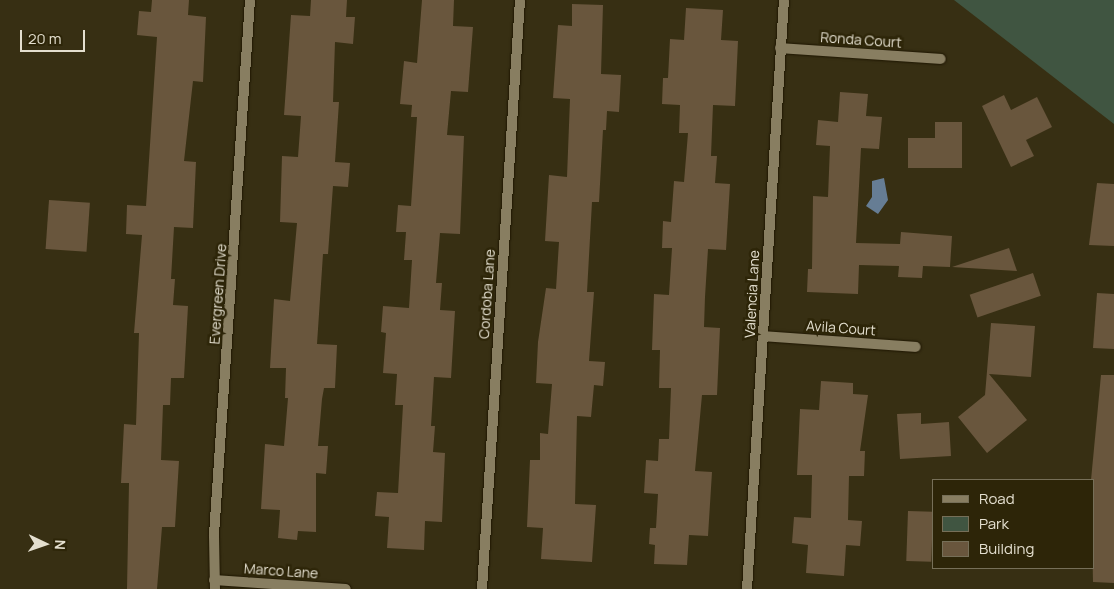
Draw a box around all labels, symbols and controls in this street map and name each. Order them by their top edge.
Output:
scale bar [22,20,88,52]
text: 20 m [28,28,61,49]
street label: Ronda Court [820,29,902,51]
street label: Evergreen Drive [206,243,230,345]
street label: Cordoba Lane [475,249,499,339]
street label: Valencia Lane [741,250,763,338]
street label: Avila Court [806,317,876,339]
legend [932,479,1094,569]
text: Road [979,488,1015,509]
text: Park [979,513,1009,534]
north arrow [20,519,70,569]
text: Building [979,538,1034,559]
text: N [51,539,70,550]
street label: Marco Lane [243,560,319,582]

